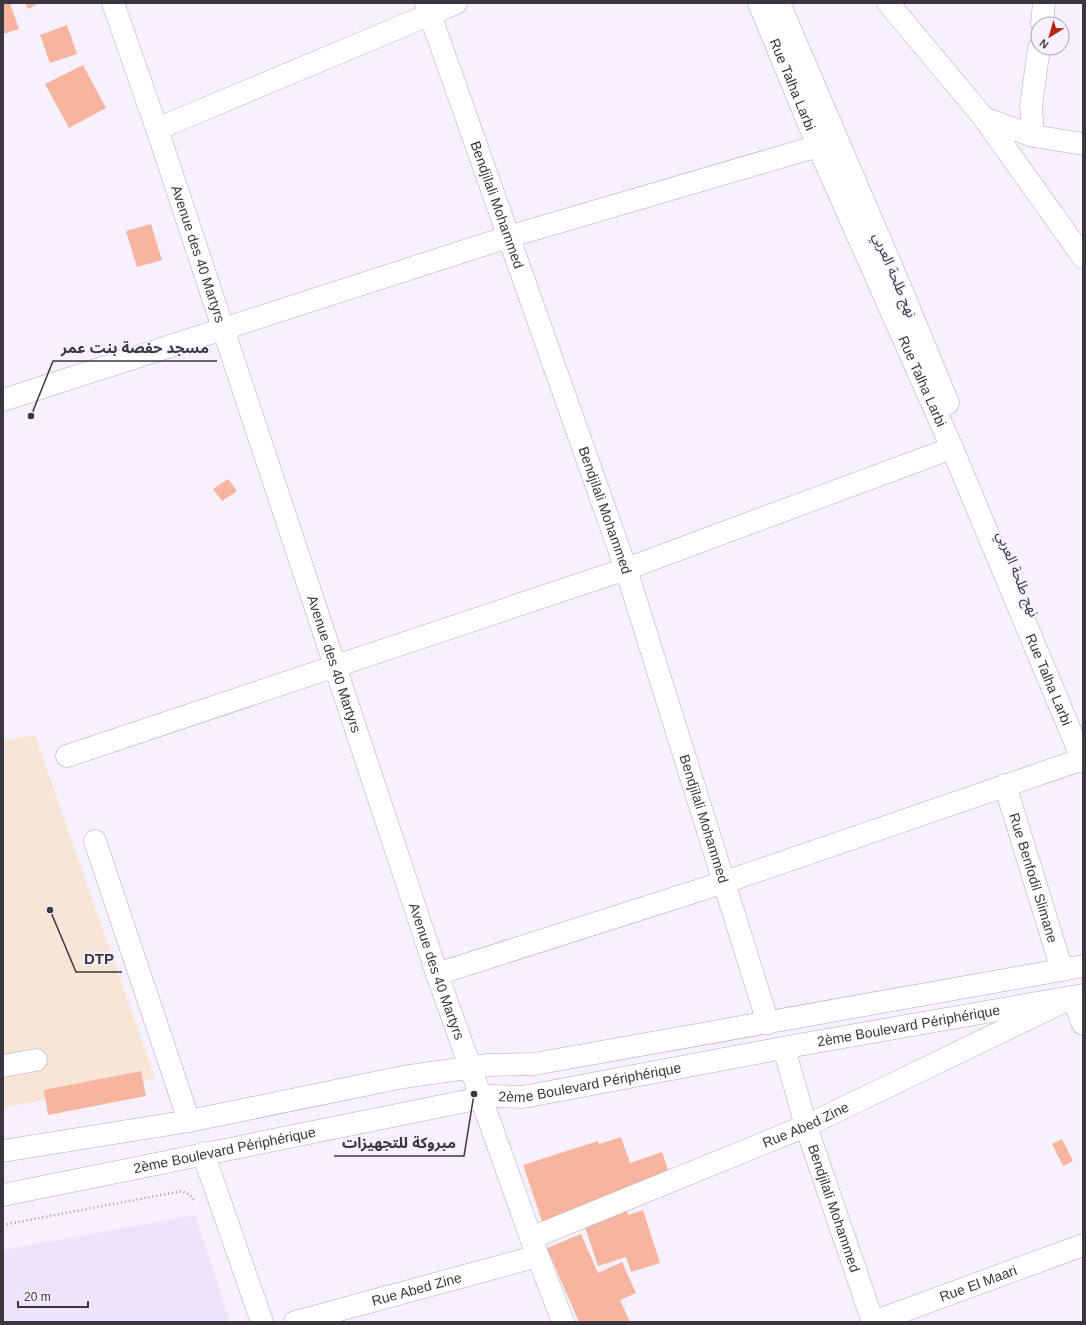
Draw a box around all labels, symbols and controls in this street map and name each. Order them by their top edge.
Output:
north arrow [1030,16,1070,56]
street label: Rue Talha Larbi [766,36,819,133]
text: N [1037,37,1051,51]
street label: Bendjilali Mohammed [467,139,527,271]
street label: Avenue des 40 Martyrs [168,183,229,325]
street label: نهج طلحة العربي [867,230,920,321]
street label: Rue Talha Larbi [895,333,950,429]
callout: مسجد حفصة بنت عمر [53,334,217,361]
text: مسجد حفصة بنت عمر [60,339,209,357]
street label: Bendjilali Mohammed [575,444,635,576]
street label: نهج طلحة العربي [991,529,1042,620]
street label: Avenue des 40 Martyrs [304,593,364,735]
street label: Rue Talha Larbi [1023,631,1075,728]
street label: Bendjilali Mohammed [676,752,732,885]
street label: Rue Benfodil Slimane [1006,811,1061,945]
street label: Avenue des 40 Martyrs [406,901,468,1042]
callout: DTP [76,945,122,972]
text: DTP [84,950,114,967]
street label: 2ème Boulevard Périphérique [816,1002,1001,1050]
street label: 2ème Boulevard Périphérique [498,1059,683,1105]
street label: Rue Abed Zine [760,1099,851,1151]
street label: 2ème Boulevard Périphérique [132,1124,317,1176]
callout: مبروكة للتجهيزات [334,1129,464,1156]
text: مبروكة للتجهيزات [342,1134,456,1152]
street label: Bendjilali Mohammed [805,1142,863,1274]
street label: Rue El Maari [937,1262,1019,1305]
street label: Rue Abed Zine [370,1269,464,1309]
scale bar [18,1283,88,1309]
text: 20 m [24,1290,51,1304]

